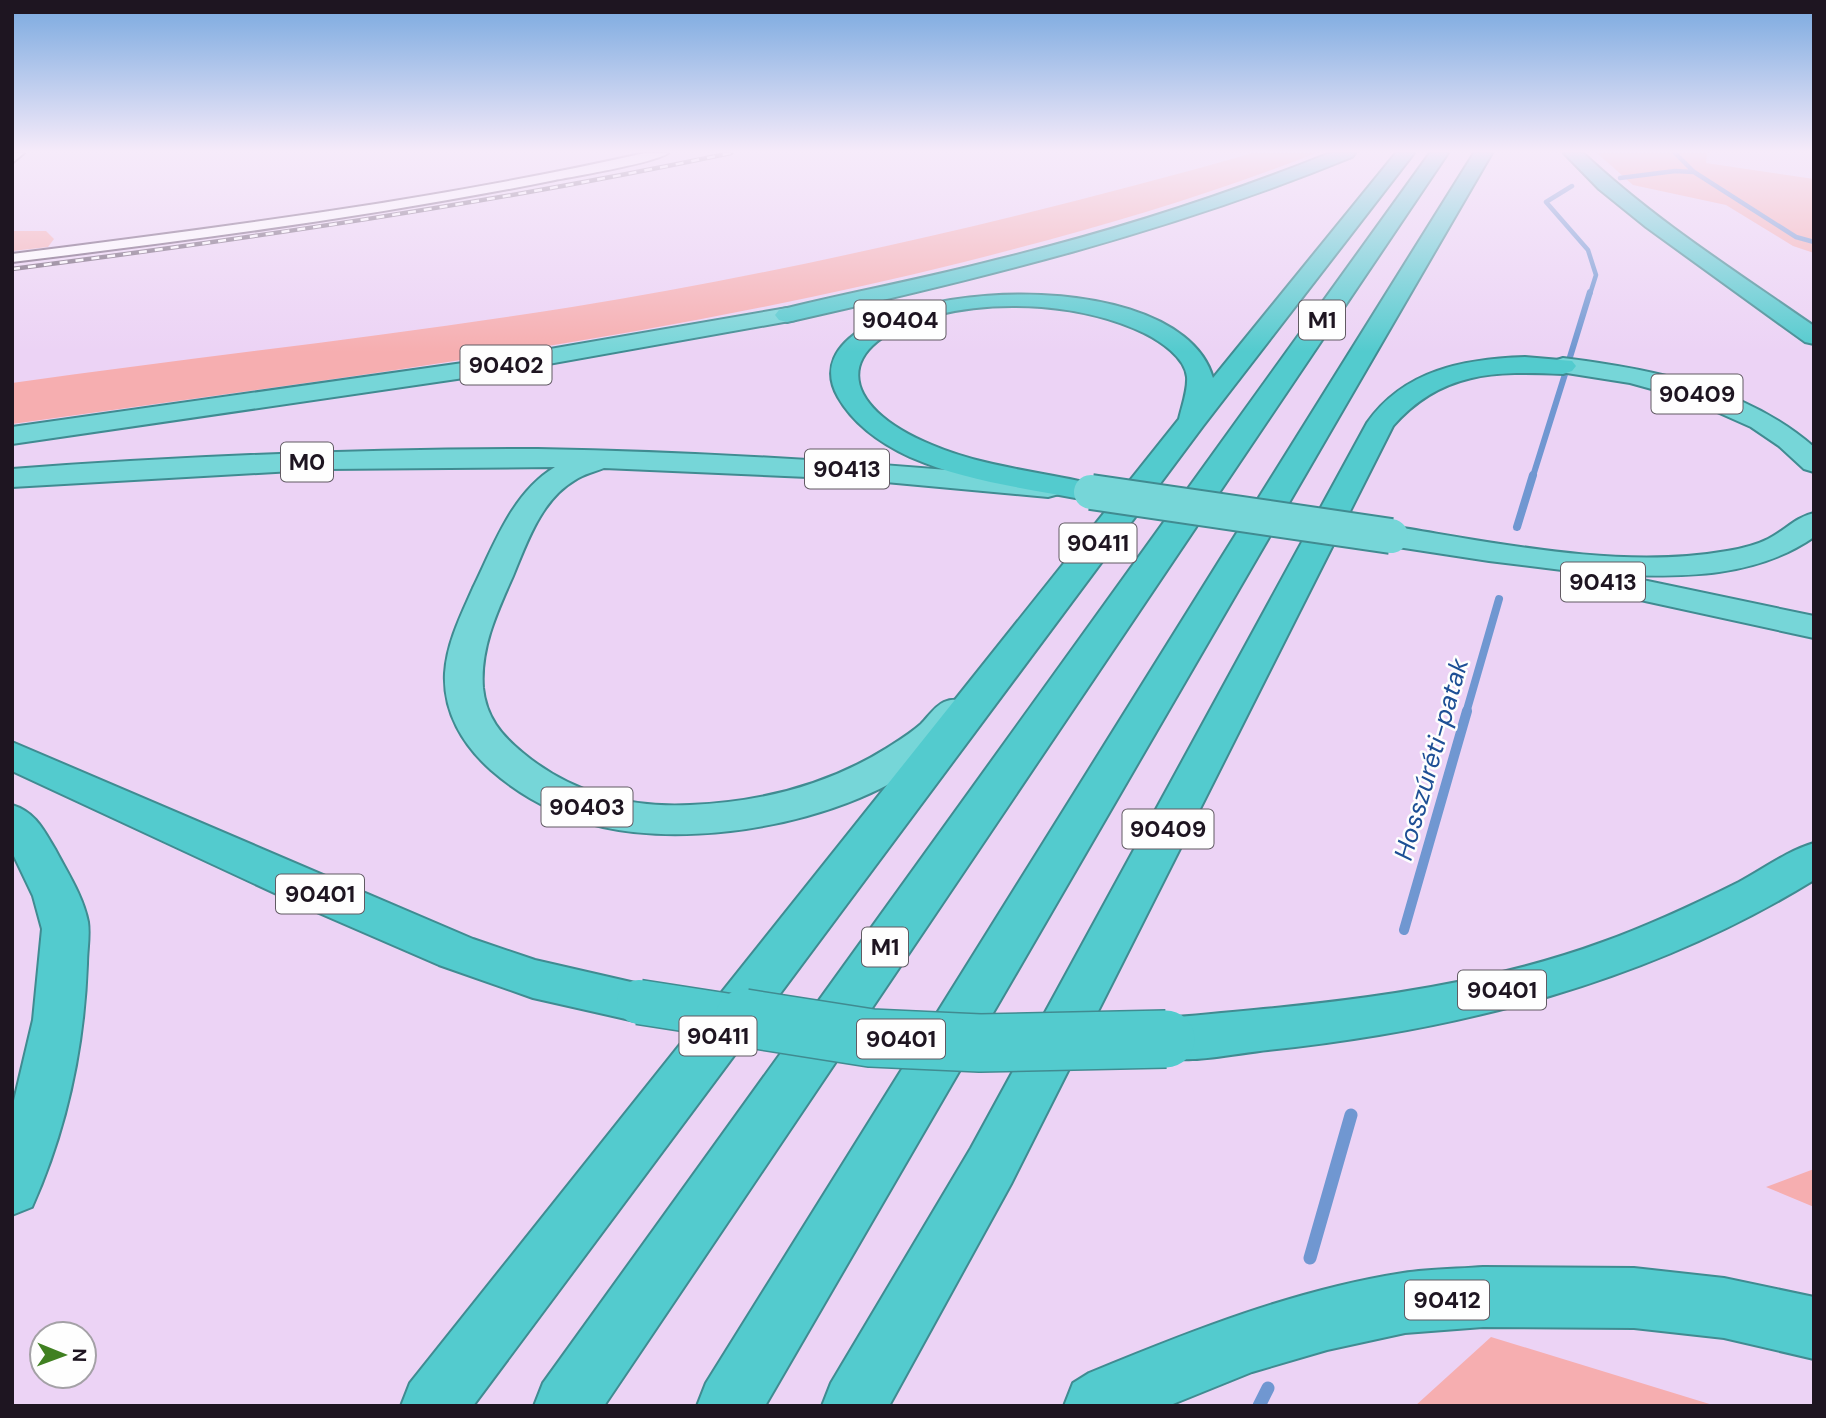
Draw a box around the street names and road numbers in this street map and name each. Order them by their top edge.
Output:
road number: 90404 [855,300,946,340]
road number: M1 [1299,300,1345,340]
road number: 90402 [461,346,552,384]
road number: 90409 [1652,374,1742,414]
road number: M0 [281,442,333,482]
road number: 90413 [805,449,889,489]
road number: 90411 [1060,524,1136,562]
road number: 90413 [1561,562,1645,602]
road number: 90403 [542,788,632,827]
road number: 90409 [1122,810,1214,848]
road number: 90401 [276,874,364,914]
road number: M1 [862,928,908,966]
road number: 90401 [1458,970,1546,1009]
road number: 90411 [680,1016,756,1056]
road number: 90401 [857,1020,945,1058]
road number: 90412 [1405,1280,1489,1320]

